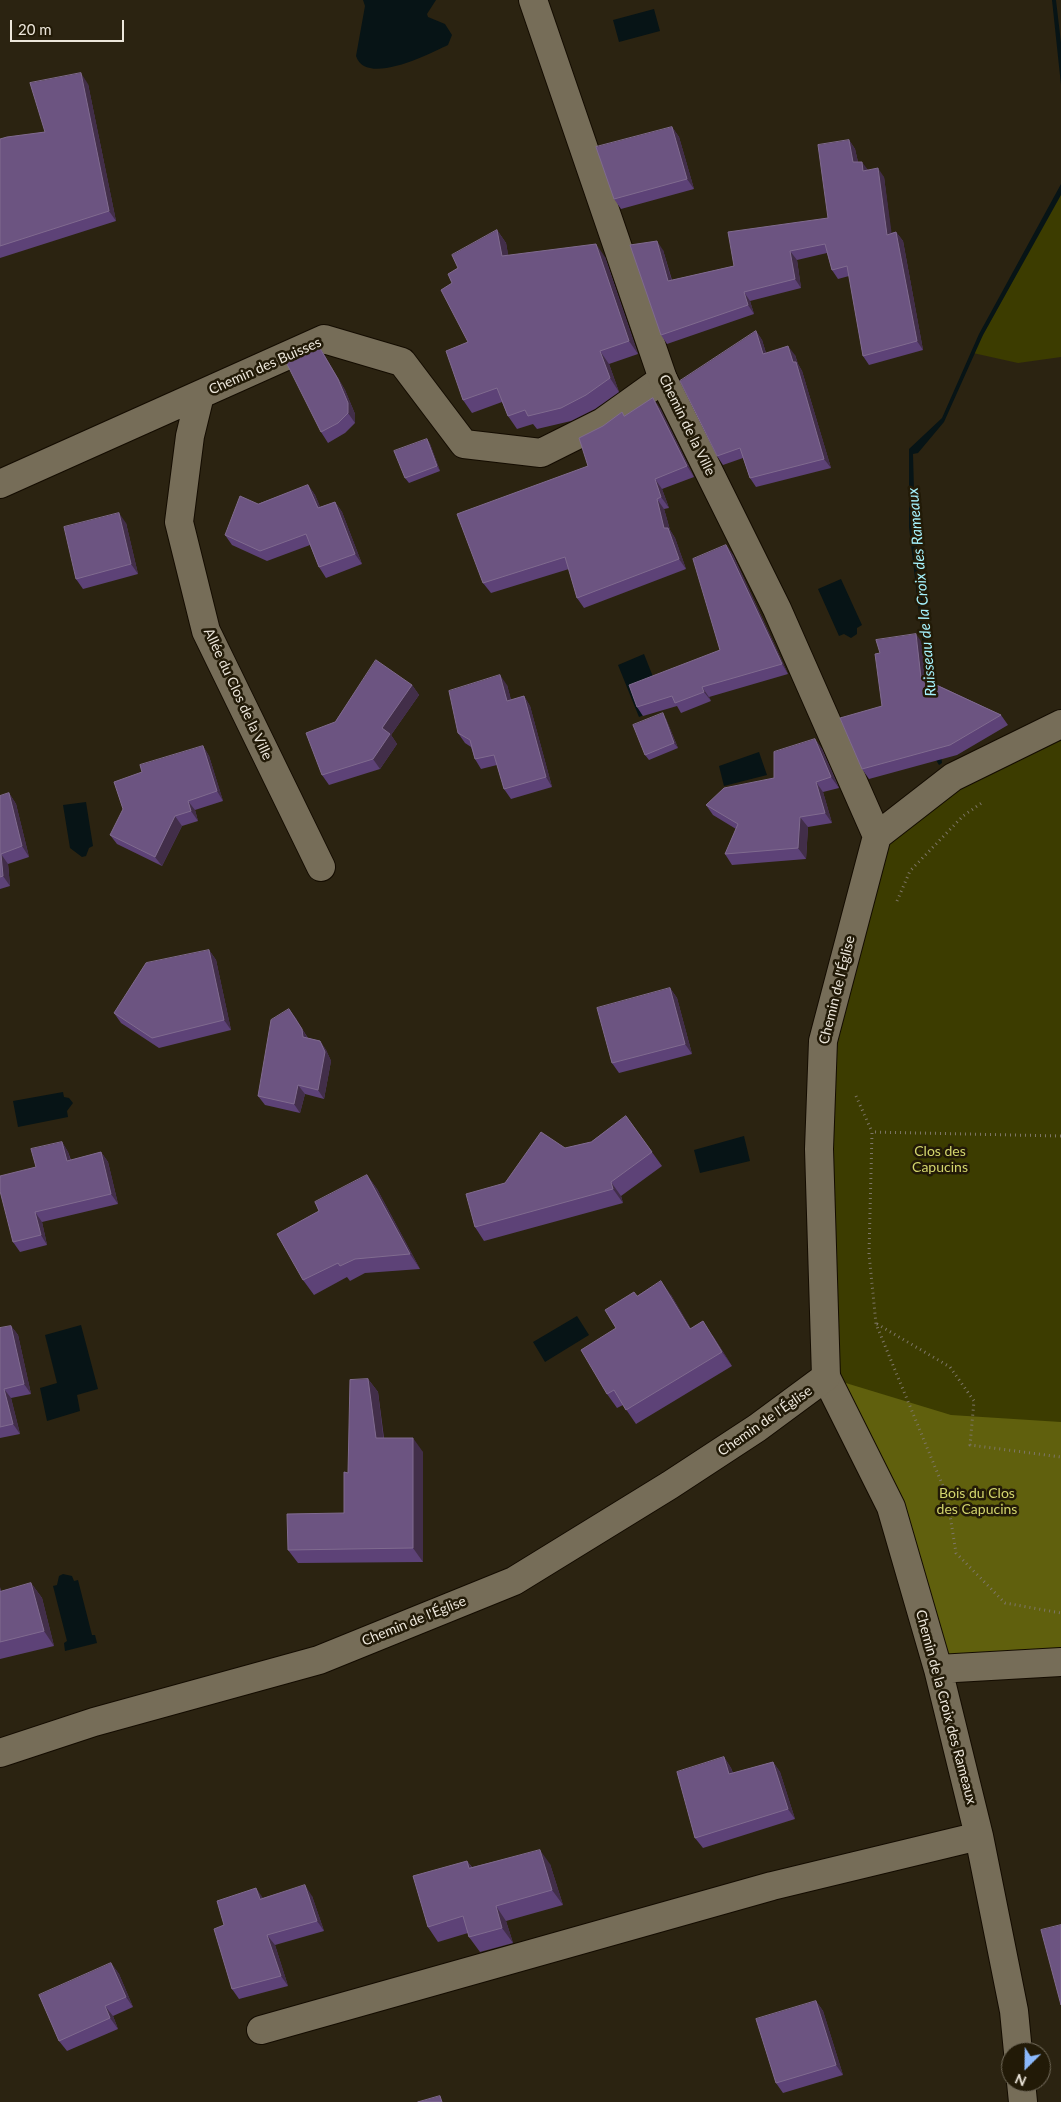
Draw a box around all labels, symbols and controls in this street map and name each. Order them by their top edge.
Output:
scale bar [12,10,126,42]
text: 20 m [18,20,52,38]
street label: Chemin des Buisses [206,334,324,398]
street label: Chemin de la Ville [655,372,719,478]
water label: Ruisseau de la Croix des Rameaux [904,487,940,697]
street label: Allée du Clos de la Ville [200,625,276,763]
street label: Chemin de l'Église [815,934,859,1046]
park label: Clos des Capucins [912,1143,968,1176]
street label: Chemin de l'Église [715,1382,815,1460]
park label: Bois du Clos des Capucins [937,1485,1017,1518]
street label: Chemin de l'Église [359,1592,469,1650]
street label: Chemin de la Croix des Rameaux [912,1608,980,1806]
north arrow [1001,2042,1051,2092]
text: N [1012,2070,1029,2090]

